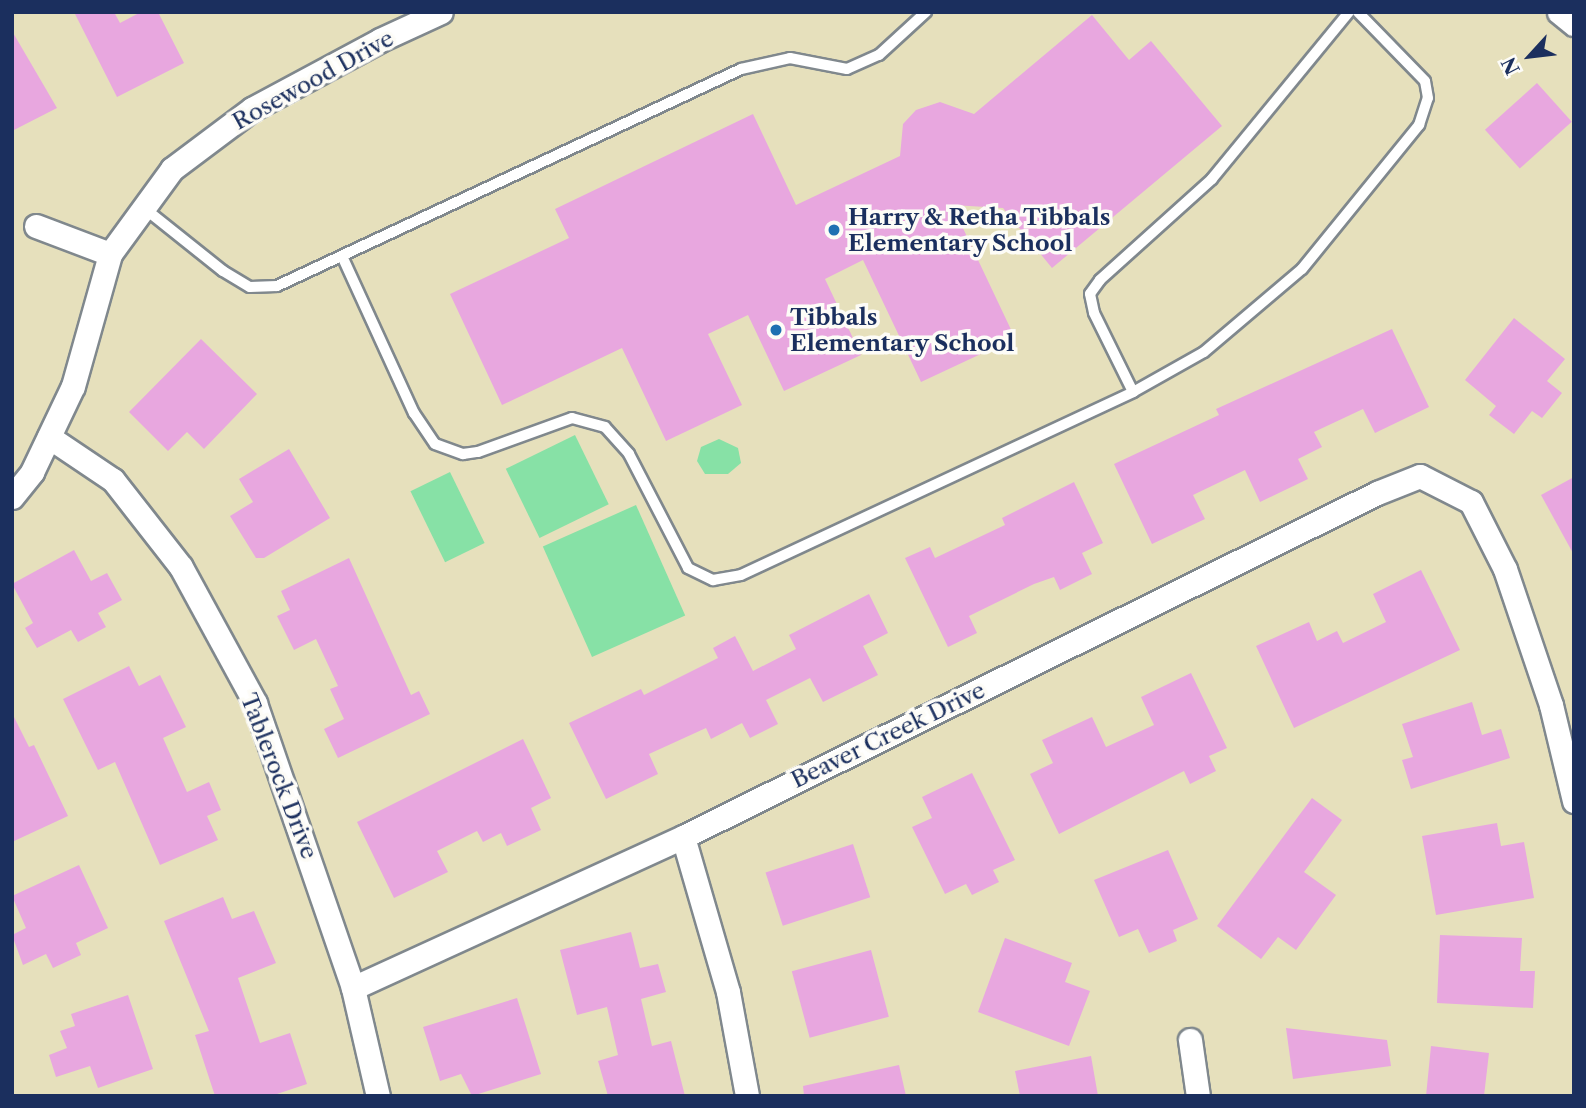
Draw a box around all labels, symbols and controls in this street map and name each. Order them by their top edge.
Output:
north arrow [1495,21,1565,91]
street label: Rosewood Drive [228,24,398,136]
text: N [1497,53,1525,78]
place label: Harry & Retha Tibbals Elementary School [848,203,1112,257]
marker: Harry & Retha Tibbals Elementary School [826,222,842,238]
place label: Tibbals Elementary School [790,303,1015,357]
marker: Tibbals Elementary School [768,322,784,338]
street label: Beaver Creek Drive [786,676,990,794]
street label: Tablerock Drive [235,689,323,863]

